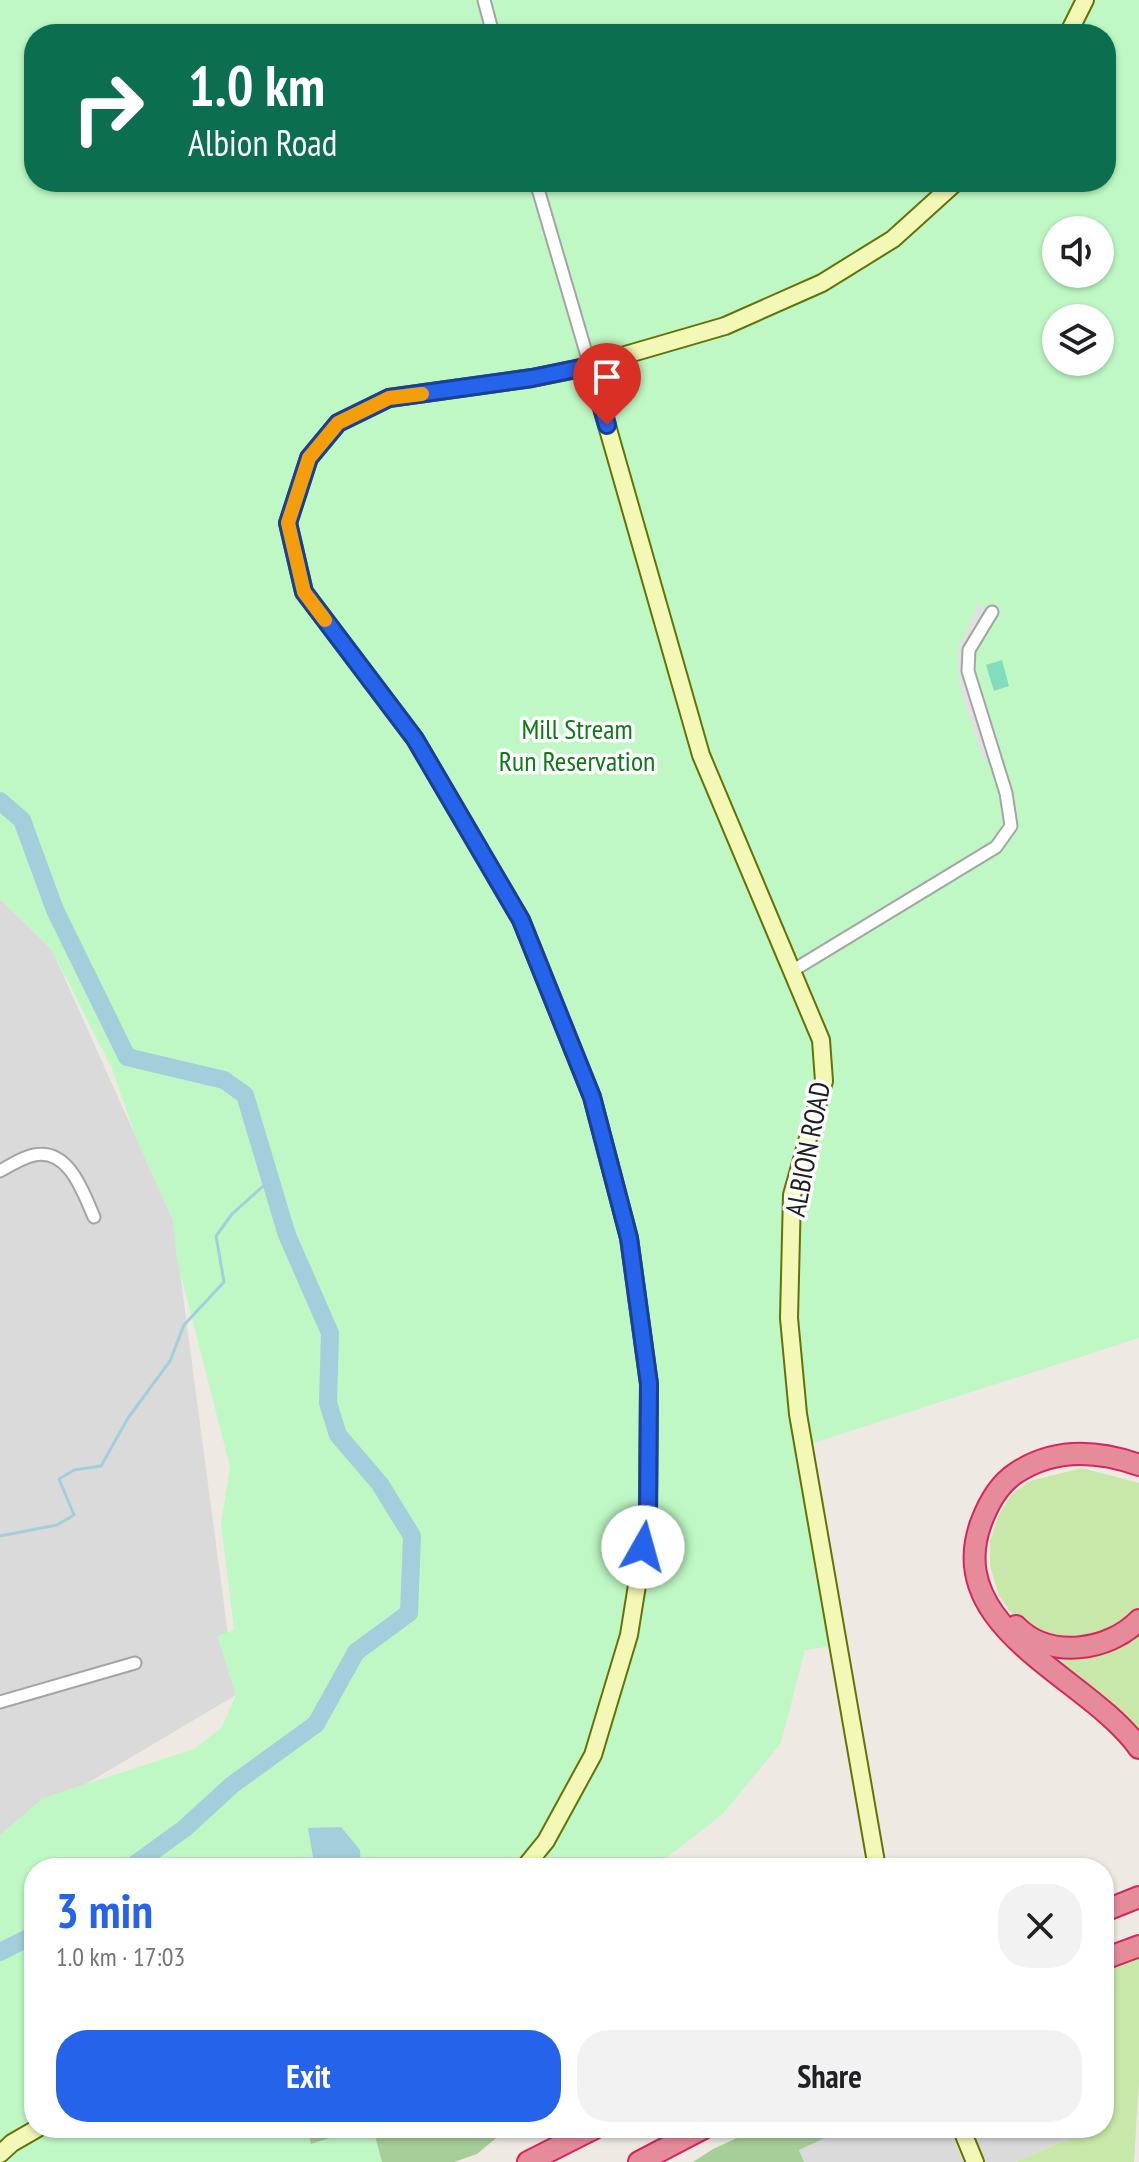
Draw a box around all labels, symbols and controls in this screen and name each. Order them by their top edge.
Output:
text: 1.0 km [188,49,325,121]
icon: right [56,56,160,160]
text: Albion Road [188,119,337,166]
map controls [1042,216,1114,376]
button: sound [1042,216,1114,288]
button: layers [1042,304,1114,376]
pin [573,343,641,425]
icon: arrive [585,355,629,399]
park label: Mill Stream Run Reservation [499,710,655,779]
street label: ALBION ROAD [776,1079,838,1219]
position arrow [601,1505,685,1589]
text: 3 min [56,1879,153,1941]
button: close [998,1884,1082,1968]
text: 1.0 km · 17:03 [56,1940,185,1973]
button: Exit [56,2030,561,2122]
button: Share [577,2030,1082,2122]

